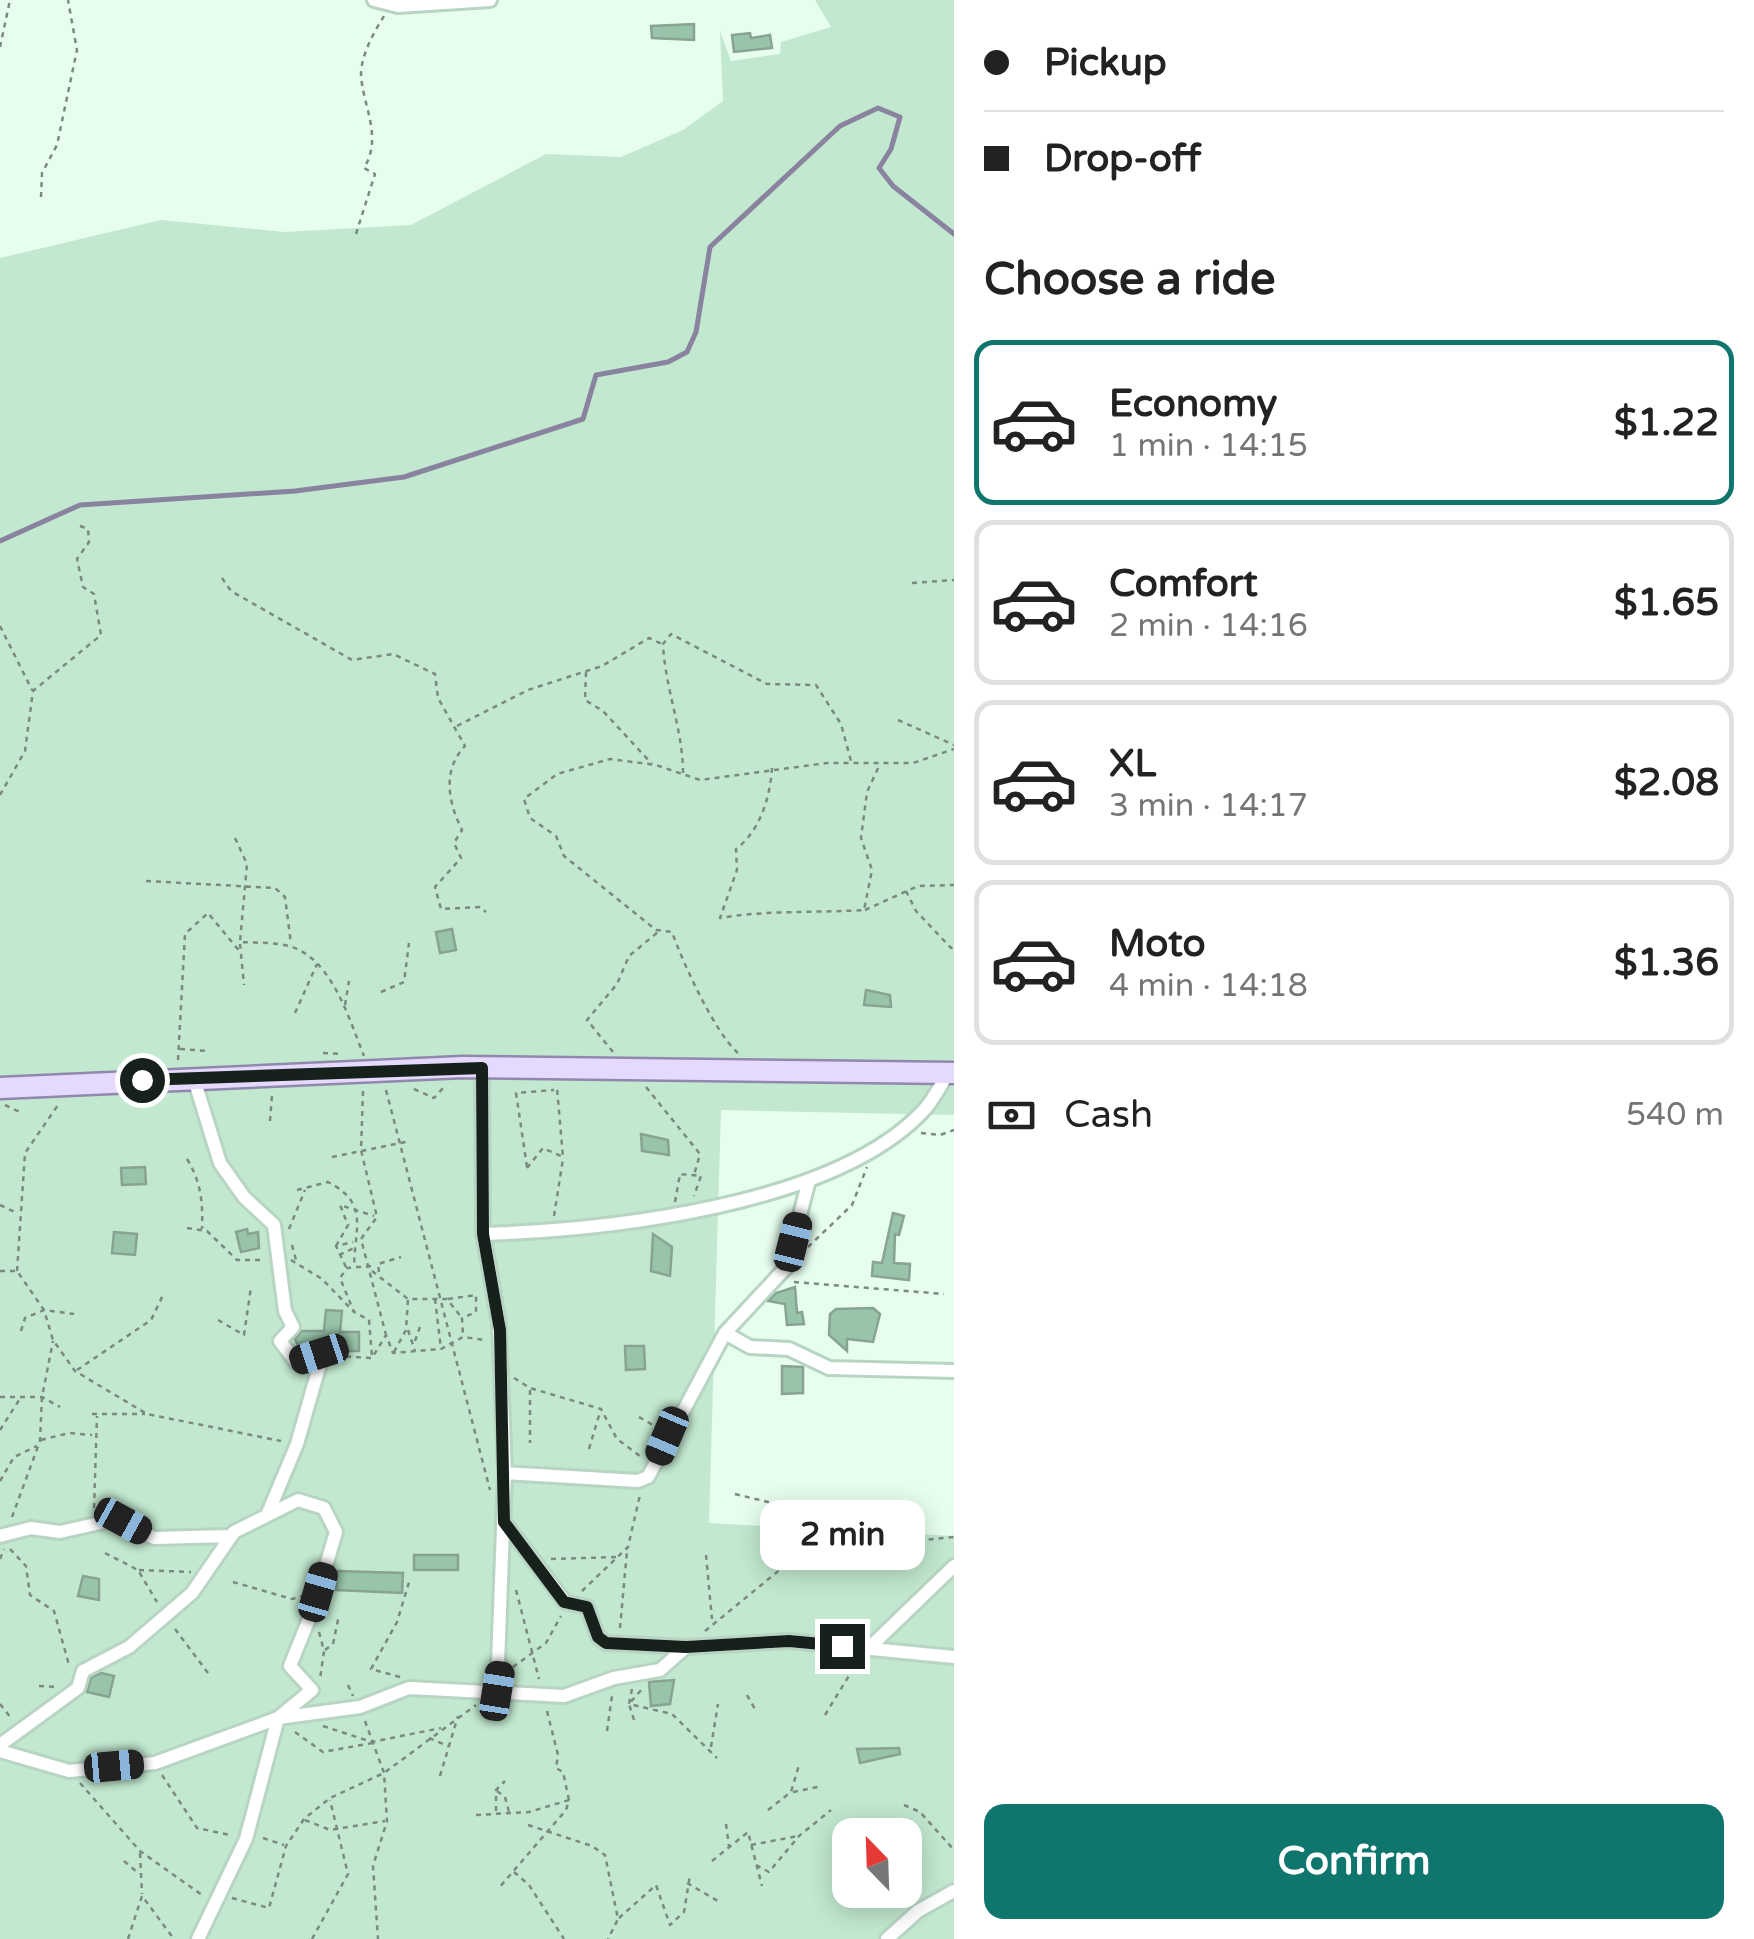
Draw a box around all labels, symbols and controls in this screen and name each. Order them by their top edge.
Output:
text: Pickup [1044,40,1167,86]
text: Drop-off [1044,136,1201,182]
text: Choose a ride [984,253,1275,307]
icon: car [989,378,1079,468]
text: Economy [1109,381,1277,427]
text: $1.22 [1614,400,1719,446]
text: 1 min · 14:15 [1109,427,1308,465]
icon: car [989,558,1079,648]
text: Comfort [1109,561,1258,607]
text: $1.65 [1614,580,1719,626]
text: 2 min · 14:16 [1109,607,1308,645]
icon: car [989,738,1079,828]
text: XL [1109,741,1156,787]
text: $2.08 [1614,760,1719,806]
text: 3 min · 14:17 [1109,787,1308,825]
icon: car [989,918,1079,1008]
text: Moto [1109,921,1205,967]
text: $1.36 [1614,940,1719,986]
text: 4 min · 14:18 [1109,967,1308,1005]
route start [120,1058,165,1103]
icon: cash [984,1088,1039,1143]
text: Cash [1064,1092,1153,1138]
text: 540 m [1626,1096,1724,1134]
car [771,1209,815,1275]
car [286,1330,352,1378]
car [641,1403,693,1469]
car [89,1493,157,1549]
callout: 2 min [760,1501,924,1571]
text: 2 min [800,1516,885,1554]
car [295,1559,341,1625]
route end [820,1624,865,1669]
car [477,1659,517,1723]
car [83,1748,145,1784]
button: Confirm [984,1804,1724,1919]
north arrow [832,1818,922,1908]
map controls [832,1818,922,1908]

